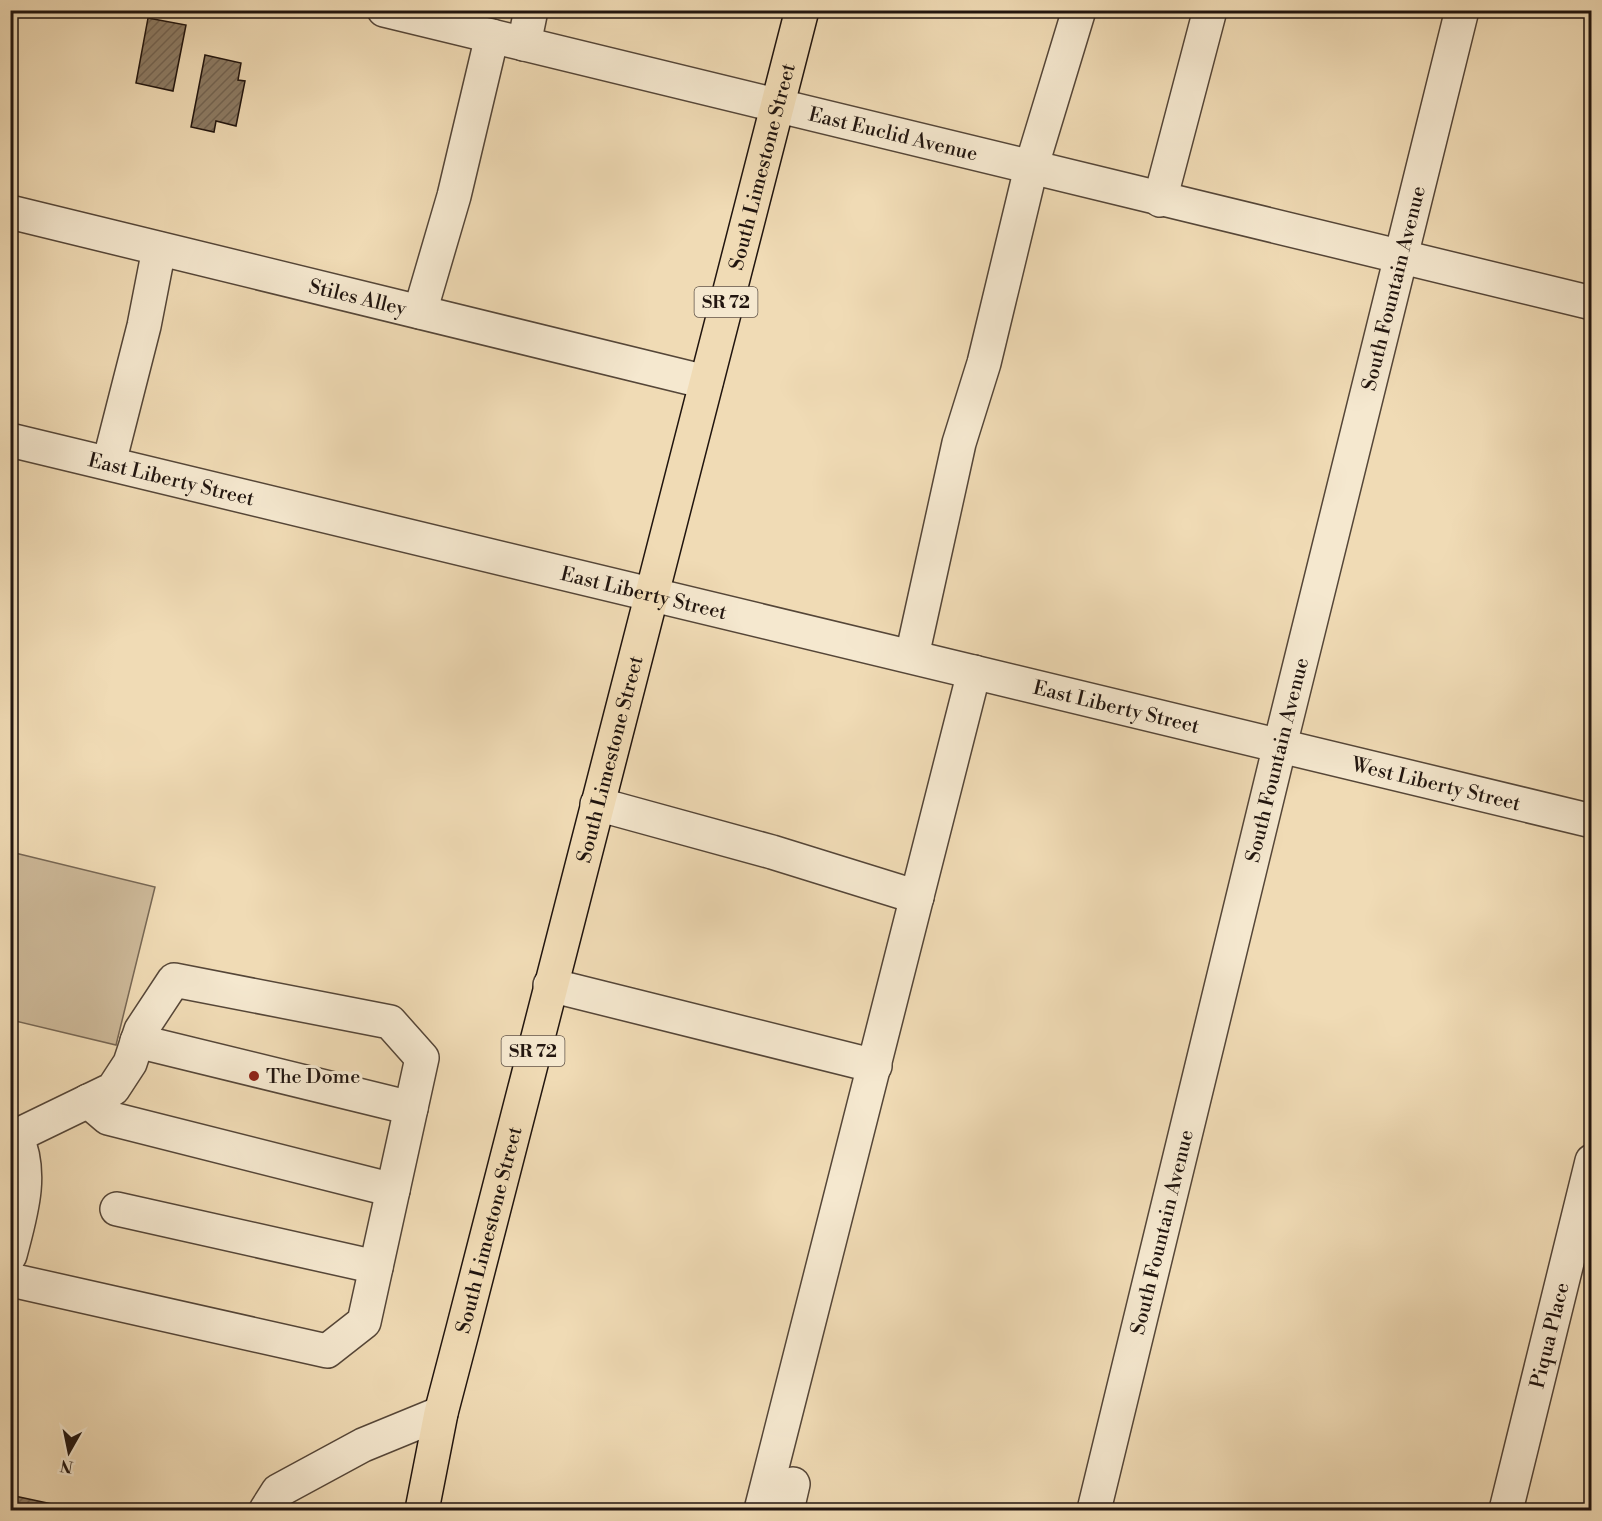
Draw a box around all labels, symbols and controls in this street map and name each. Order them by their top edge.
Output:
street label: South Limestone Street [725,61,802,273]
street label: East Euclid Avenue [806,102,980,168]
street label: South Fountain Avenue [1357,184,1432,393]
street label: Stiles Alley [306,274,409,322]
road number: SR 72 [694,287,758,317]
street label: East Liberty Street [85,448,257,512]
street label: East Liberty Street [558,562,729,626]
street label: South Limestone Street [572,654,649,866]
street label: South Fountain Avenue [1241,655,1315,865]
street label: East Liberty Street [1030,676,1202,740]
street label: West Liberty Street [1348,752,1523,817]
road number: SR 72 [502,1036,564,1066]
place label: The Dome [266,1065,360,1090]
marker: The Dome [247,1069,261,1083]
street label: South Limestone Street [451,1124,528,1336]
street label: South Fountain Avenue [1126,1127,1200,1337]
street label: Piqua Place [1525,1280,1576,1391]
north arrow [39,1422,99,1482]
text: N [59,1455,75,1477]

